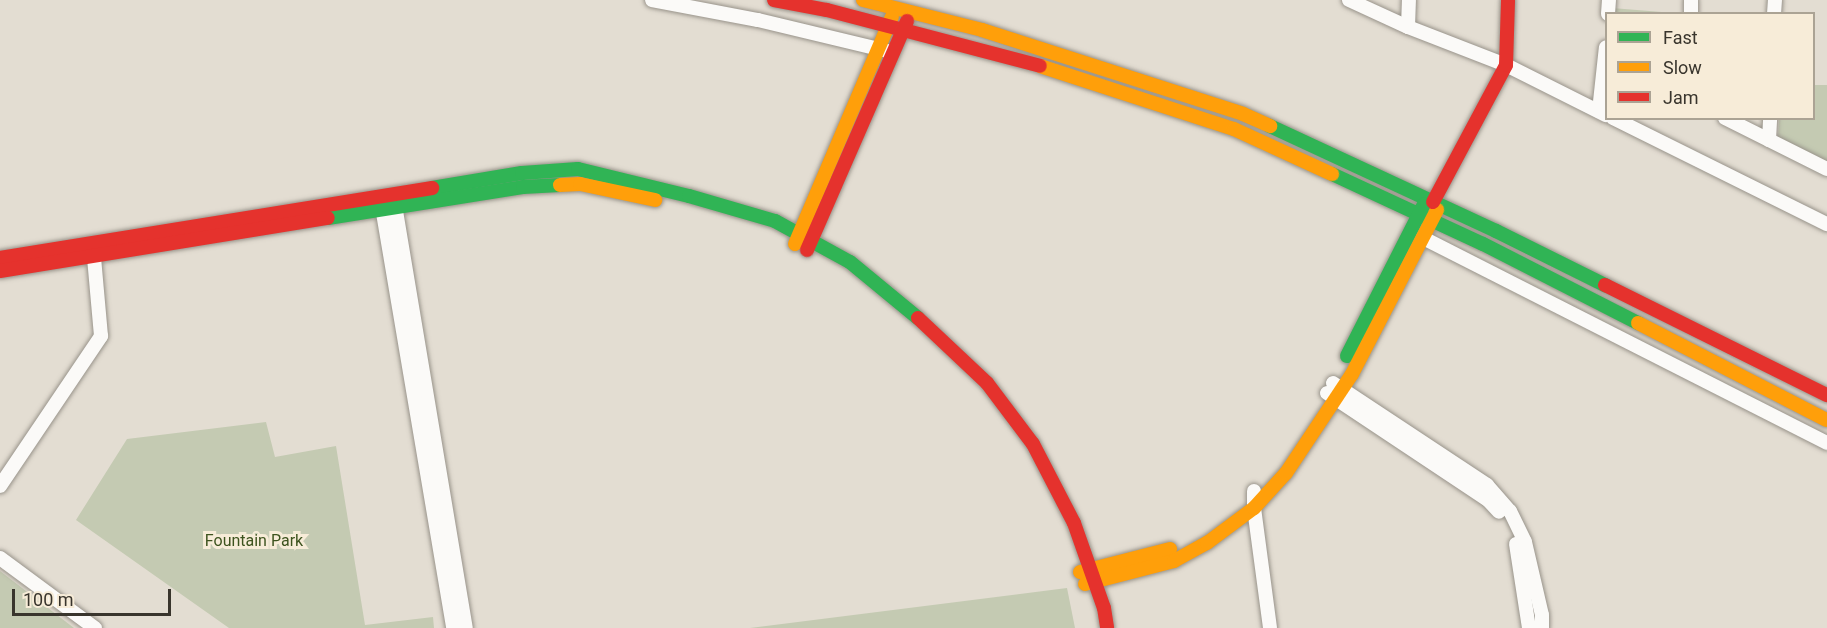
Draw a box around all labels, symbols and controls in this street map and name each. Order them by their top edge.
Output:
legend [1605,12,1815,120]
text: Fast [1663,27,1698,48]
text: Slow [1663,57,1702,78]
text: Jam [1663,87,1699,108]
park label: Fountain Park [205,531,303,551]
scale bar [15,577,174,615]
text: 100 m [23,589,74,610]

